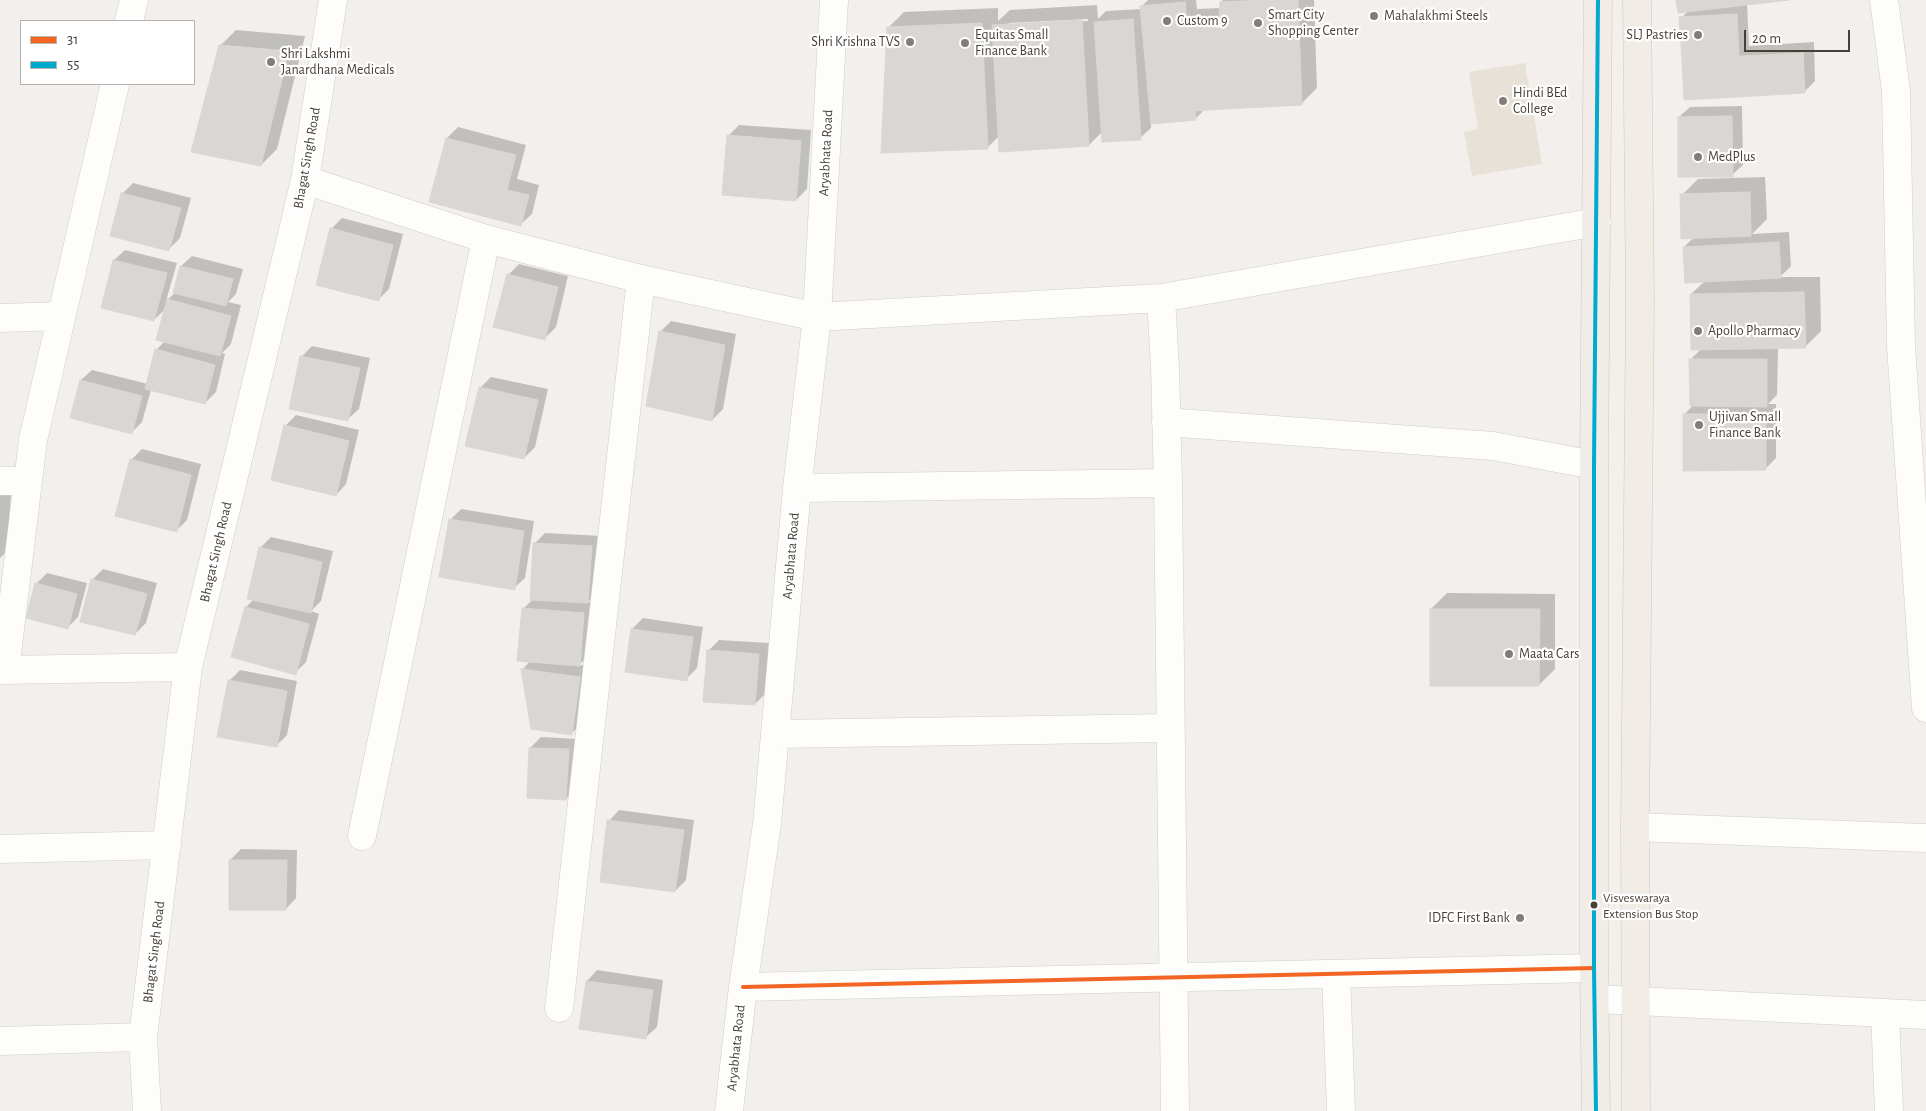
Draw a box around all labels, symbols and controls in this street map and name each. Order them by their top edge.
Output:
place label: Smart City Shopping Center [1268,7,1359,40]
place label: Mahalakhmi Steels [1384,8,1488,24]
marker: Mahalakhmi Steels [1368,10,1380,22]
place label: Custom 9 [1177,13,1228,29]
marker: Custom 9 [1161,15,1173,27]
marker: Smart City Shopping Center [1252,17,1264,29]
legend [20,20,195,85]
scale bar [1746,20,1852,52]
place label: Equitas Small Finance Bank [975,27,1049,59]
place label: SLJ Pastries [1626,27,1688,43]
marker: SLJ Pastries [1692,29,1704,41]
text: 20 m [1752,31,1781,46]
text: 31 [67,32,78,47]
place label: Shri Krishna TVS [811,34,900,50]
marker: Shri Krishna TVS [904,36,916,48]
marker: Equitas Small Finance Bank [959,37,971,49]
place label: Shri Lakshmi Janardhana Medicals [281,46,395,78]
marker: Shri Lakshmi Janardhana Medicals [265,56,277,68]
text: 55 [67,57,80,72]
place label: Hindi BEd College [1513,85,1567,118]
marker: Hindi BEd College [1497,95,1509,107]
street label: Bhagat Singh Road [290,106,324,210]
street label: Aryabhata Road [815,109,837,197]
place label: MedPlus [1708,149,1756,165]
marker: MedPlus [1692,151,1704,163]
place label: Apollo Pharmacy [1708,323,1800,339]
marker: Apollo Pharmacy [1692,325,1704,337]
place label: Ujjivan Small Finance Bank [1709,409,1781,442]
marker: Ujjivan Small Finance Bank [1693,419,1705,431]
street label: Bhagat Singh Road [196,500,236,604]
street label: Aryabhata Road [779,512,803,600]
place label: Maata Cars [1519,646,1579,662]
marker: Maata Cars [1503,648,1515,660]
place label: Visveswaraya Extension Bus Stop [1603,890,1698,921]
street label: Bhagat Singh Road [139,900,169,1004]
marker: Visveswaraya Extension Bus Stop [1589,900,1599,910]
place label: IDFC First Bank [1428,910,1510,926]
marker: IDFC First Bank [1514,912,1526,924]
street label: Aryabhata Road [723,1004,749,1092]

